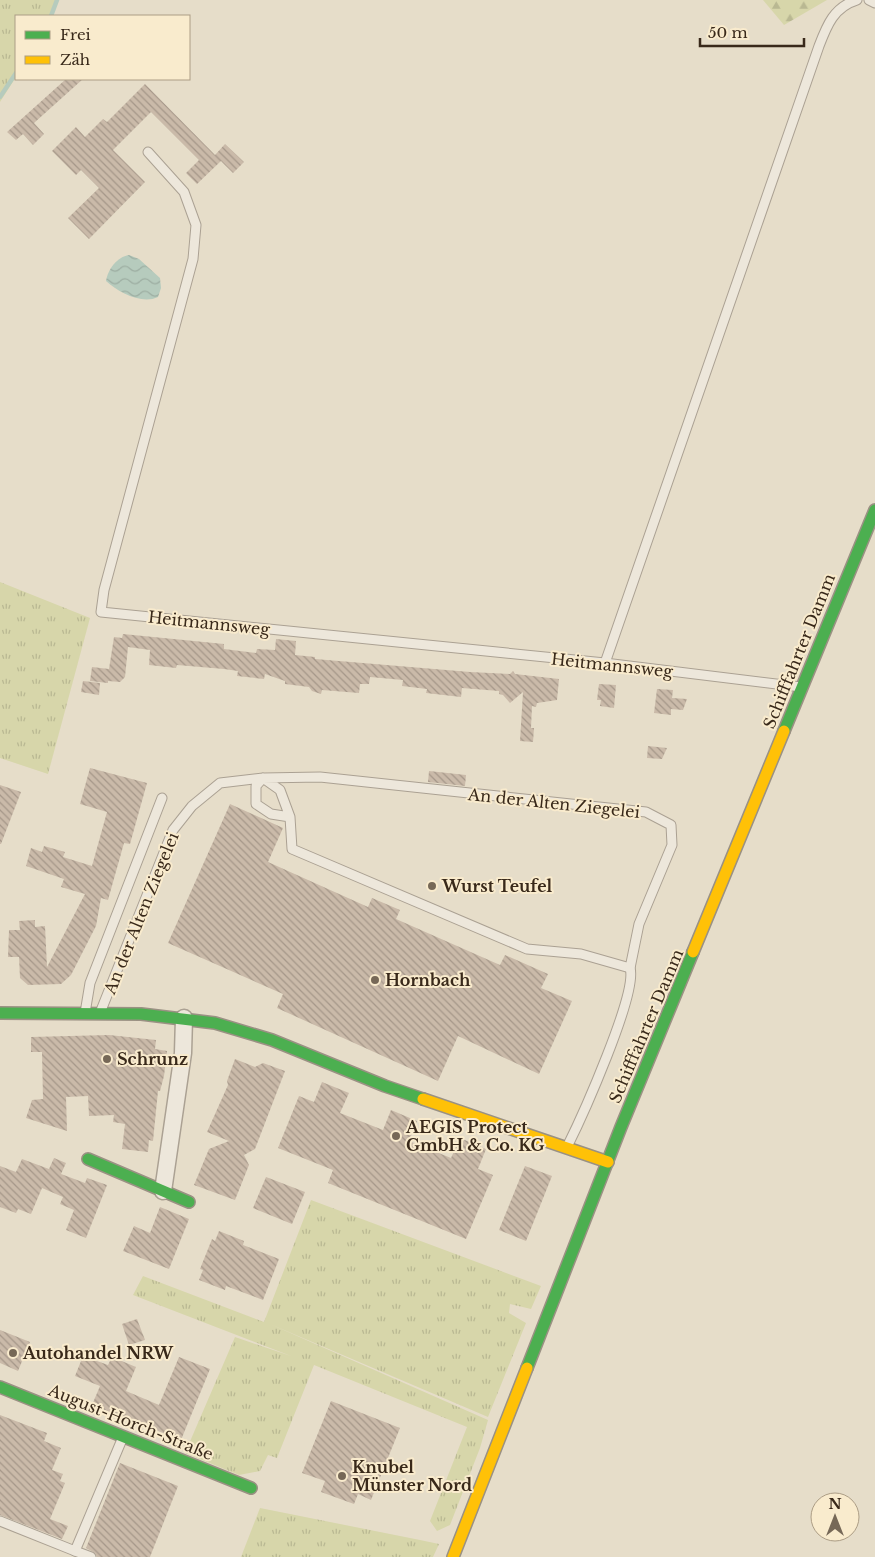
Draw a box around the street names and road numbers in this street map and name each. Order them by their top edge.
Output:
street label: Schifffahrter Damm [759,571,839,731]
street label: Heitmannsweg [147,607,271,639]
street label: Heitmannsweg [550,649,674,681]
street label: An der Alten Ziegelei [466,784,642,822]
street label: An der Alten Ziegelei [99,829,183,998]
street label: Schifffahrter Damm [604,946,688,1106]
street label: August-Horch-Straße [45,1379,216,1464]

